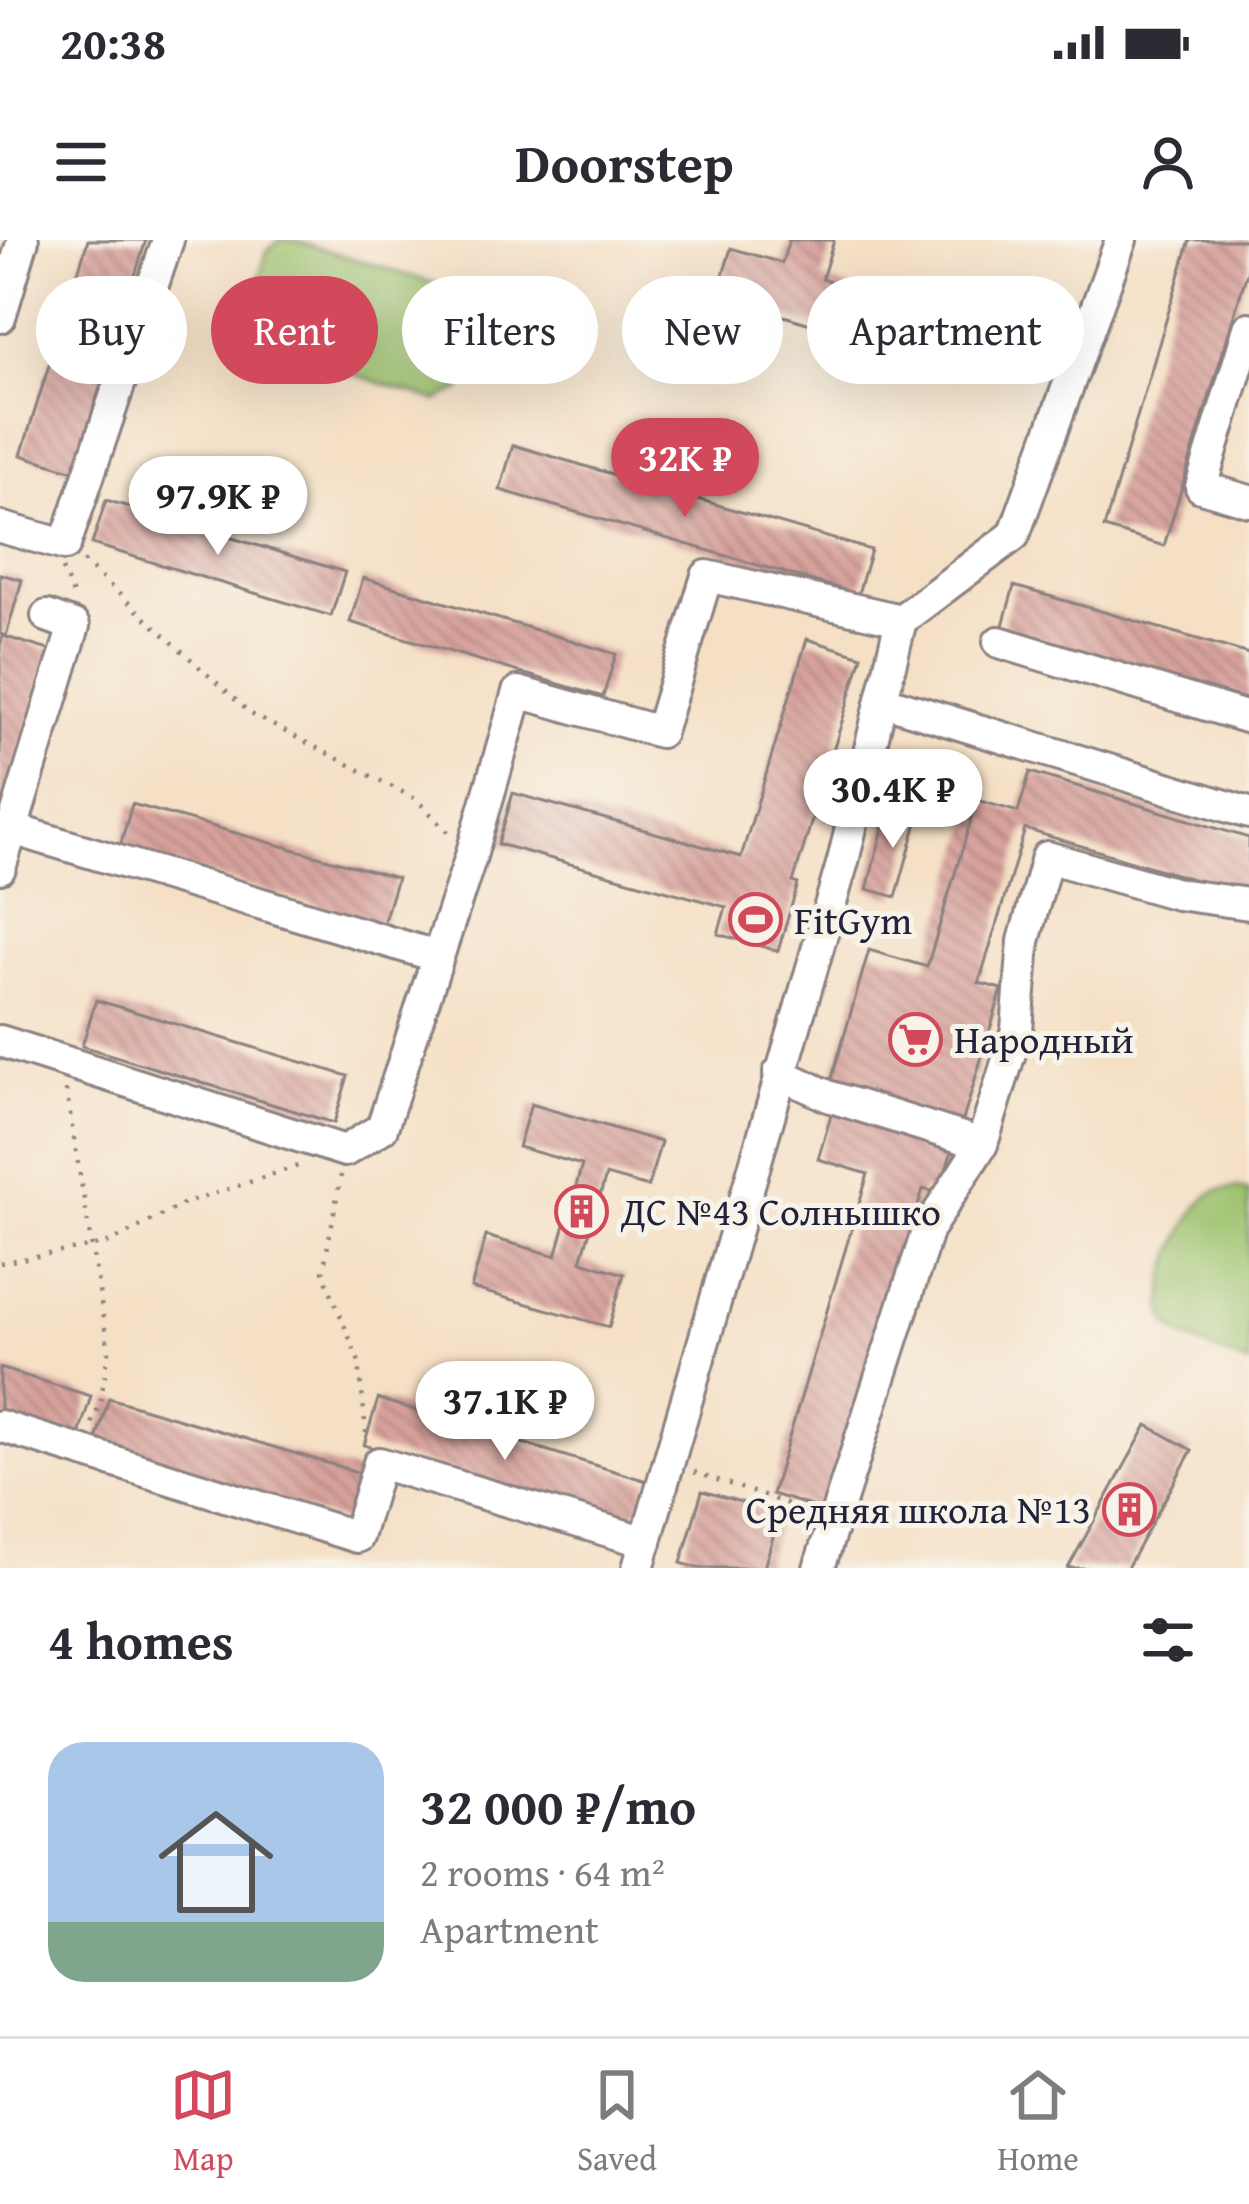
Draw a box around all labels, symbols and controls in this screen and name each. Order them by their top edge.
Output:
text: 20:38 [60,10,166,75]
text: Doorstep [515,123,734,202]
icon: menu [48,129,114,195]
icon: person [1135,129,1201,195]
chip: Buy [36,276,187,384]
chip: Rent [211,276,378,384]
chip: Filters [402,276,598,384]
chip: New [622,276,783,384]
chip: Apartment [807,276,1084,384]
pin: 32K ₽ [601,418,769,520]
text: 32K ₽ [638,428,732,485]
pin: 97.9K ₽ [107,456,329,558]
text: 97.9K ₽ [155,466,281,523]
pin: 30.4K ₽ [782,749,1004,851]
text: 30.4K ₽ [830,759,956,816]
place label: FitGym [794,891,912,948]
sports icon: FitGym [727,892,783,948]
place label: Народный [954,1010,1134,1067]
supermarket icon: Народный [887,1011,943,1067]
place label: ДС №43 Солнышко [620,1182,941,1239]
building icon: ДС №43 Солнышко [554,1183,610,1239]
pin: 37.1K ₽ [394,1361,616,1463]
text: 37.1K ₽ [442,1371,568,1428]
place label: Средняя школа №13 [746,1480,1091,1537]
building icon: Средняя школа №13 [1102,1481,1158,1537]
text: 4 homes [48,1603,234,1678]
icon: filters [1135,1607,1201,1673]
text: 32 000 ₽/mo [420,1768,696,1843]
icon: home [144,1790,288,1934]
text: 2 rooms · 64 m² [420,1843,665,1900]
text: Apartment [420,1900,599,1957]
tab: Map [170,2062,236,2182]
tab: Saved [577,2062,657,2182]
tab: Home [997,2062,1079,2182]

